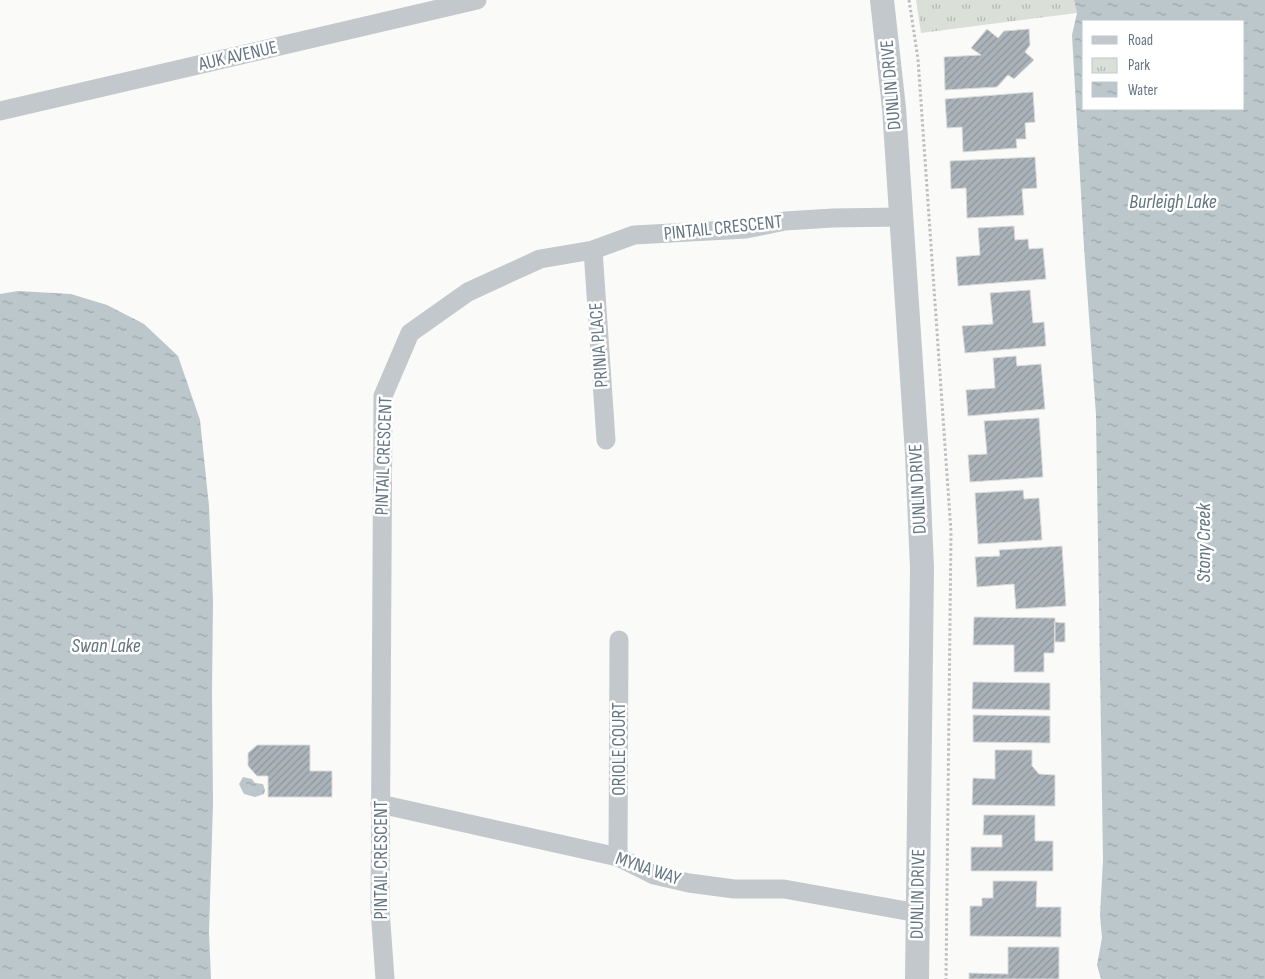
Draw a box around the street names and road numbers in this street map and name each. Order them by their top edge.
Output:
street label: AUK AVENUE [195,36,280,76]
street label: DUNLIN DRIVE [876,39,906,131]
street label: PINTAIL CRESCENT [663,210,784,246]
street label: PRINIA PLACE [585,302,613,388]
street label: PINTAIL CRESCENT [370,396,398,516]
street label: DUNLIN DRIVE [904,443,932,535]
street label: ORIOLE COURT [608,702,631,796]
street label: PINTAIL CRESCENT [370,800,393,919]
street label: MYNA WAY [612,847,684,891]
street label: DUNLIN DRIVE [906,849,930,939]

